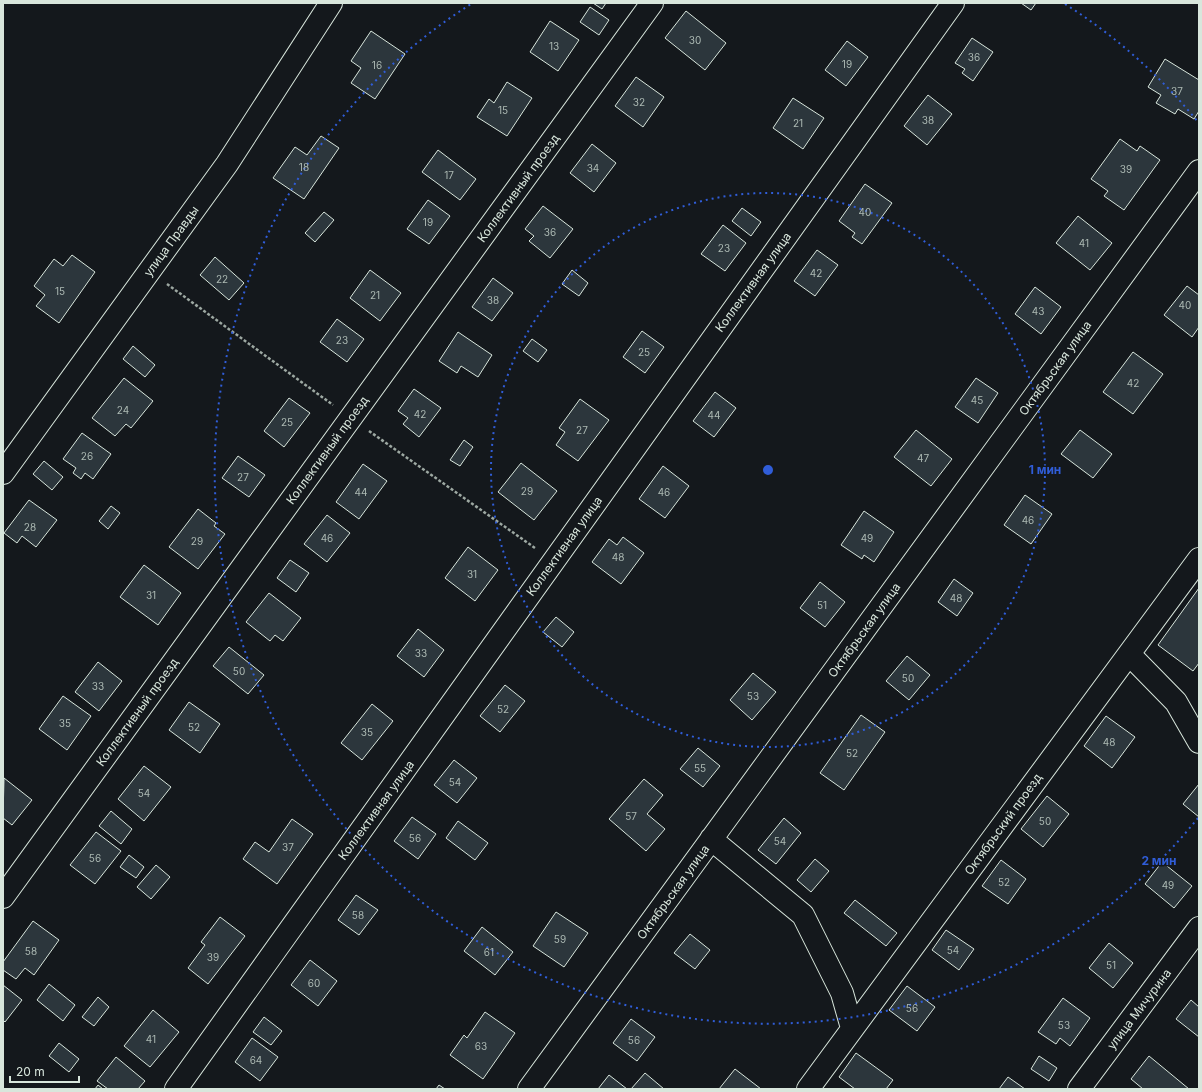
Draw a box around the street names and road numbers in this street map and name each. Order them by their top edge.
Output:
street label: Коллективный проезд [474,131,563,245]
street label: улица Правды [140,203,202,279]
street label: Коллективная улица [712,229,794,335]
street label: Октябрьская улица [1016,318,1094,418]
street label: Коллективный проезд [283,393,372,507]
street label: Коллективная улица [523,493,605,599]
street label: Октябрьская улица [825,580,903,680]
street label: Коллективный проезд [93,655,182,769]
street label: Коллективная улица [335,757,417,863]
street label: Октябрьский проезд [961,770,1045,878]
street label: Октябрьская улица [634,842,712,942]
street label: улица Мичурина [1104,966,1174,1052]

